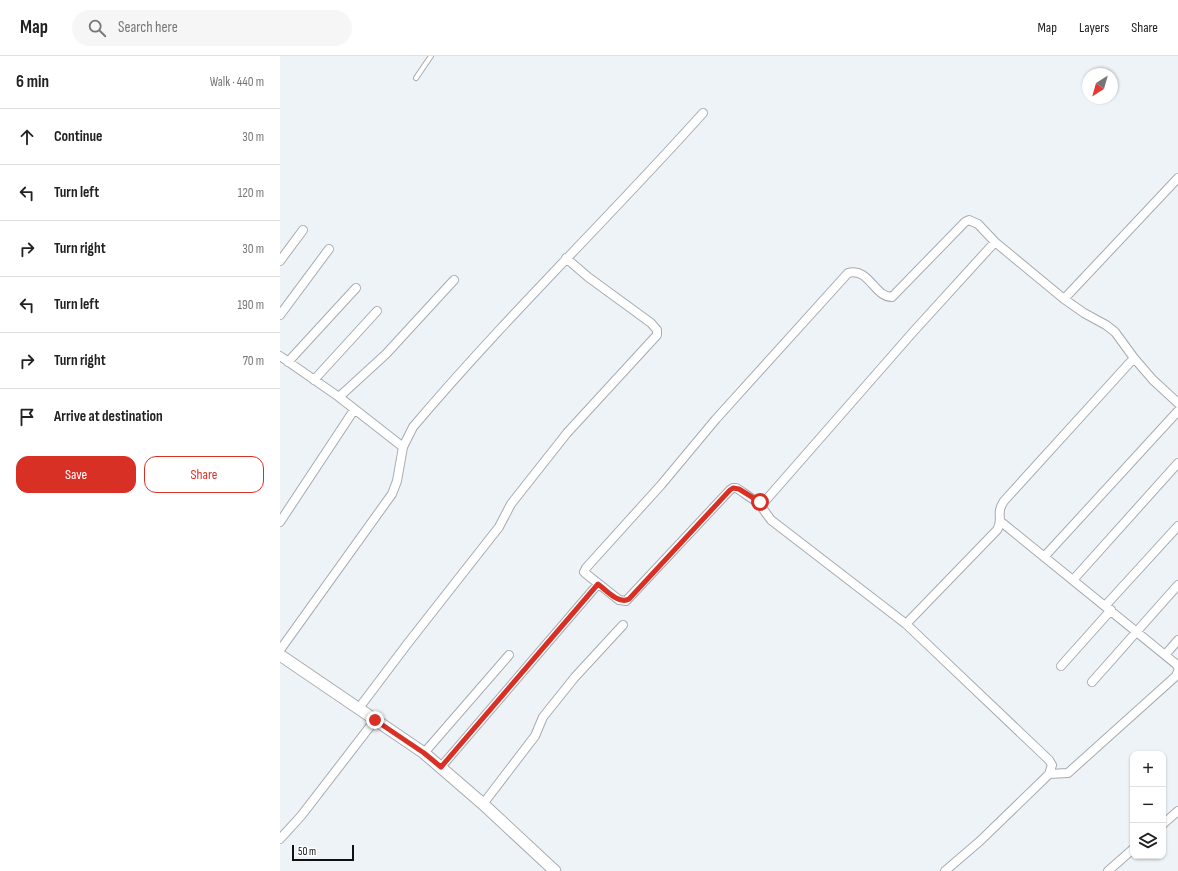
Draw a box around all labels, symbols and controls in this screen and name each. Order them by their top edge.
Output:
search box [72,10,352,46]
text: Map [20,16,48,39]
icon: search [86,17,108,39]
text: Search here [118,18,178,37]
text: Map [1037,19,1057,36]
text: Layers [1079,19,1109,36]
text: Share [1131,19,1158,36]
north arrow [1082,68,1118,104]
text: 6 min [16,72,49,92]
text: Walk · 440 m [210,74,264,90]
icon: ahead [16,126,38,148]
text: Continue [54,127,103,146]
text: 30 m [242,129,264,145]
icon: left [16,182,38,204]
text: Turn left [54,183,99,202]
text: 120 m [238,185,264,201]
icon: right [16,238,38,260]
text: Turn right [54,239,106,258]
text: 30 m [242,241,264,257]
icon: left [16,294,38,316]
text: Turn left [54,295,99,314]
text: 190 m [237,297,264,313]
icon: right [16,350,38,372]
text: Turn right [54,351,106,370]
text: 70 m [243,353,264,369]
icon: arrive [16,406,38,428]
text: Arrive at destination [54,407,163,426]
button: Save [16,456,136,493]
button: Share [144,456,264,493]
route start [751,493,769,511]
route end [366,711,384,729]
map controls [1130,751,1166,859]
button: + [1130,751,1166,787]
button: − [1130,787,1166,823]
button: layers [1130,823,1166,859]
scale bar [292,843,354,862]
text: 50 m [298,845,316,858]

